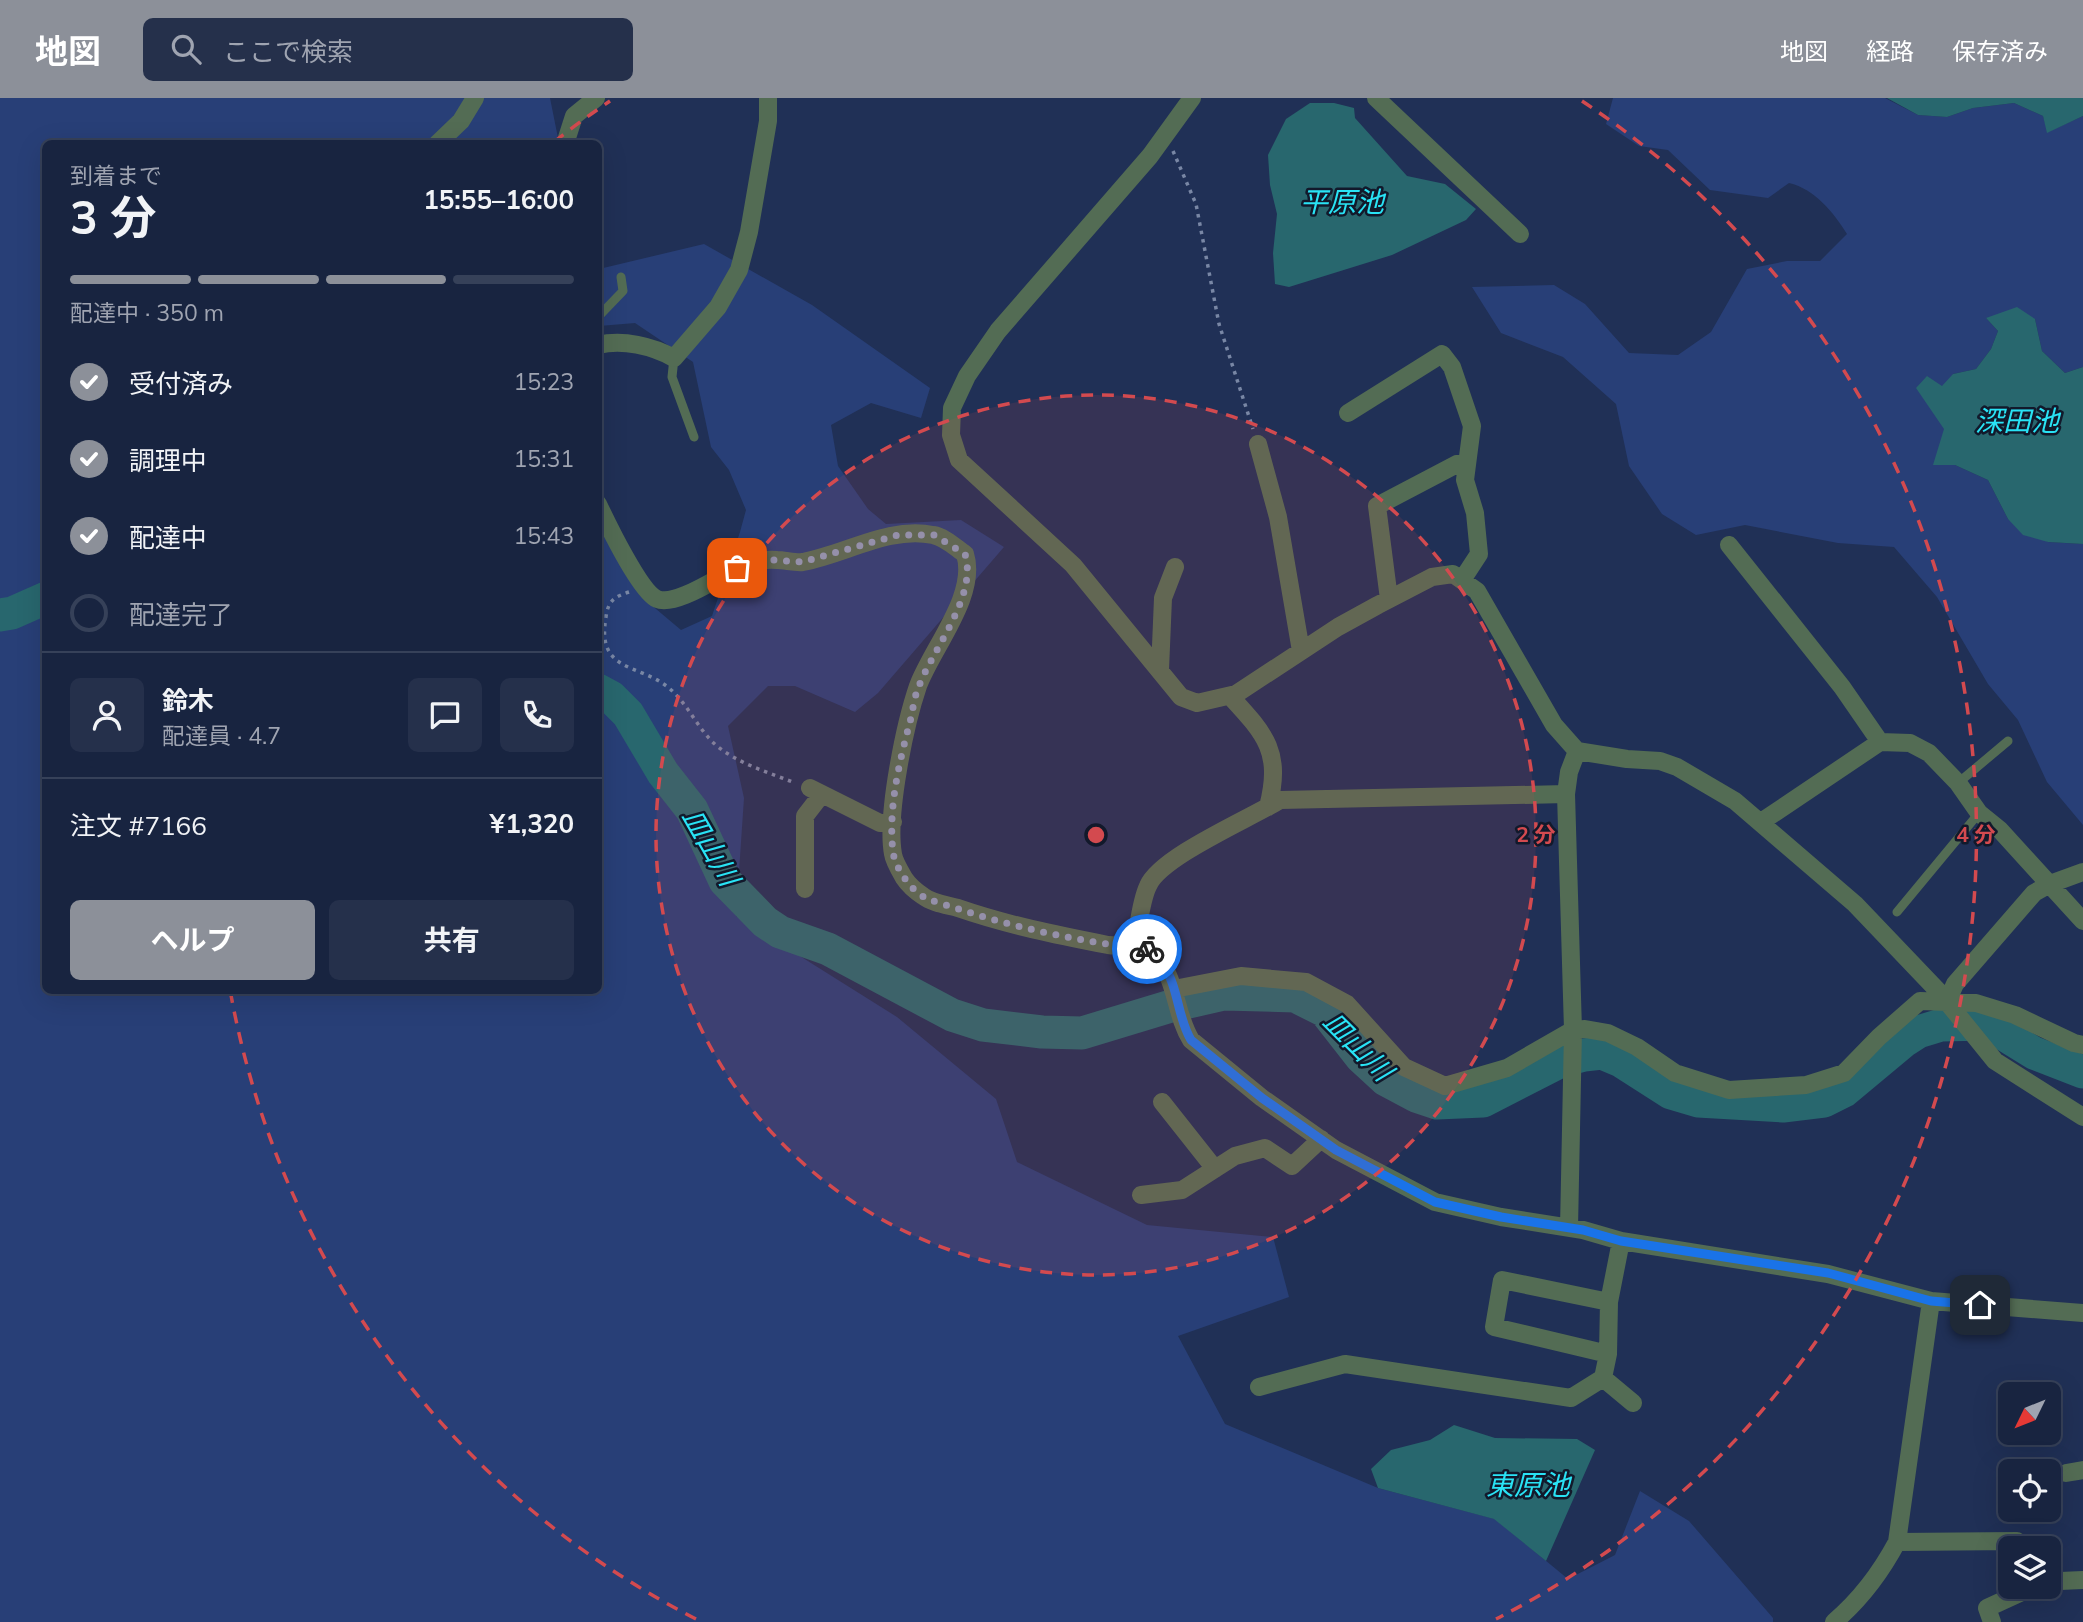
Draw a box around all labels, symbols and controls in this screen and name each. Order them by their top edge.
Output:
search box [143,18,633,81]
text: 地図 [35,30,101,71]
icon: search [167,30,205,68]
text: ここで検索 [223,35,353,68]
text: 地図 [1780,36,1828,66]
text: 経路 [1866,36,1914,66]
text: 保存済み [1952,36,2048,66]
text: 到着まで [70,161,162,190]
text: 15:55–16:00 [423,183,574,216]
water label: 平原池 [1300,184,1387,219]
text: 3 分 [70,188,156,246]
text: 配達中 · 350 m [70,298,224,327]
icon: check [70,363,108,401]
text: 受付済み [129,367,233,400]
text: 15:23 [514,367,574,396]
water label: 深田池 [1975,403,2062,438]
icon: check [70,440,108,478]
text: 調理中 [129,444,207,477]
text: 15:31 [514,444,574,473]
icon: check [70,517,108,555]
text: 配達中 [129,521,207,554]
text: 15:43 [514,521,574,550]
pin [707,538,767,598]
icon: bag [718,549,756,587]
text: 配達完了 [129,598,233,631]
button: person [70,678,144,752]
button: chat [408,678,482,752]
button: phone [500,678,574,752]
text: 鈴木 [162,684,214,717]
text: 配達員 · 4.7 [162,721,281,750]
water label: 皿山川 [675,802,749,894]
text: ¥1,320 [490,807,574,840]
text: 注文 #7166 [70,809,207,842]
text: 2 分 [1516,821,1556,847]
text: 4 分 [1956,821,1996,847]
centre of rings [1084,823,1108,847]
button: ヘルプ [70,900,315,980]
button: 共有 [329,900,574,980]
courier [1112,914,1182,984]
icon: bike [1128,930,1166,968]
water label: 皿山川 [1316,1004,1403,1090]
pin [1950,1275,2010,1335]
icon: home [1961,1286,1999,1324]
north arrow [1998,1382,2062,1446]
map controls [1998,1382,2061,1599]
button: locate [1998,1459,2061,1522]
water label: 東原池 [1486,1467,1573,1502]
button: layers [1998,1536,2061,1599]

